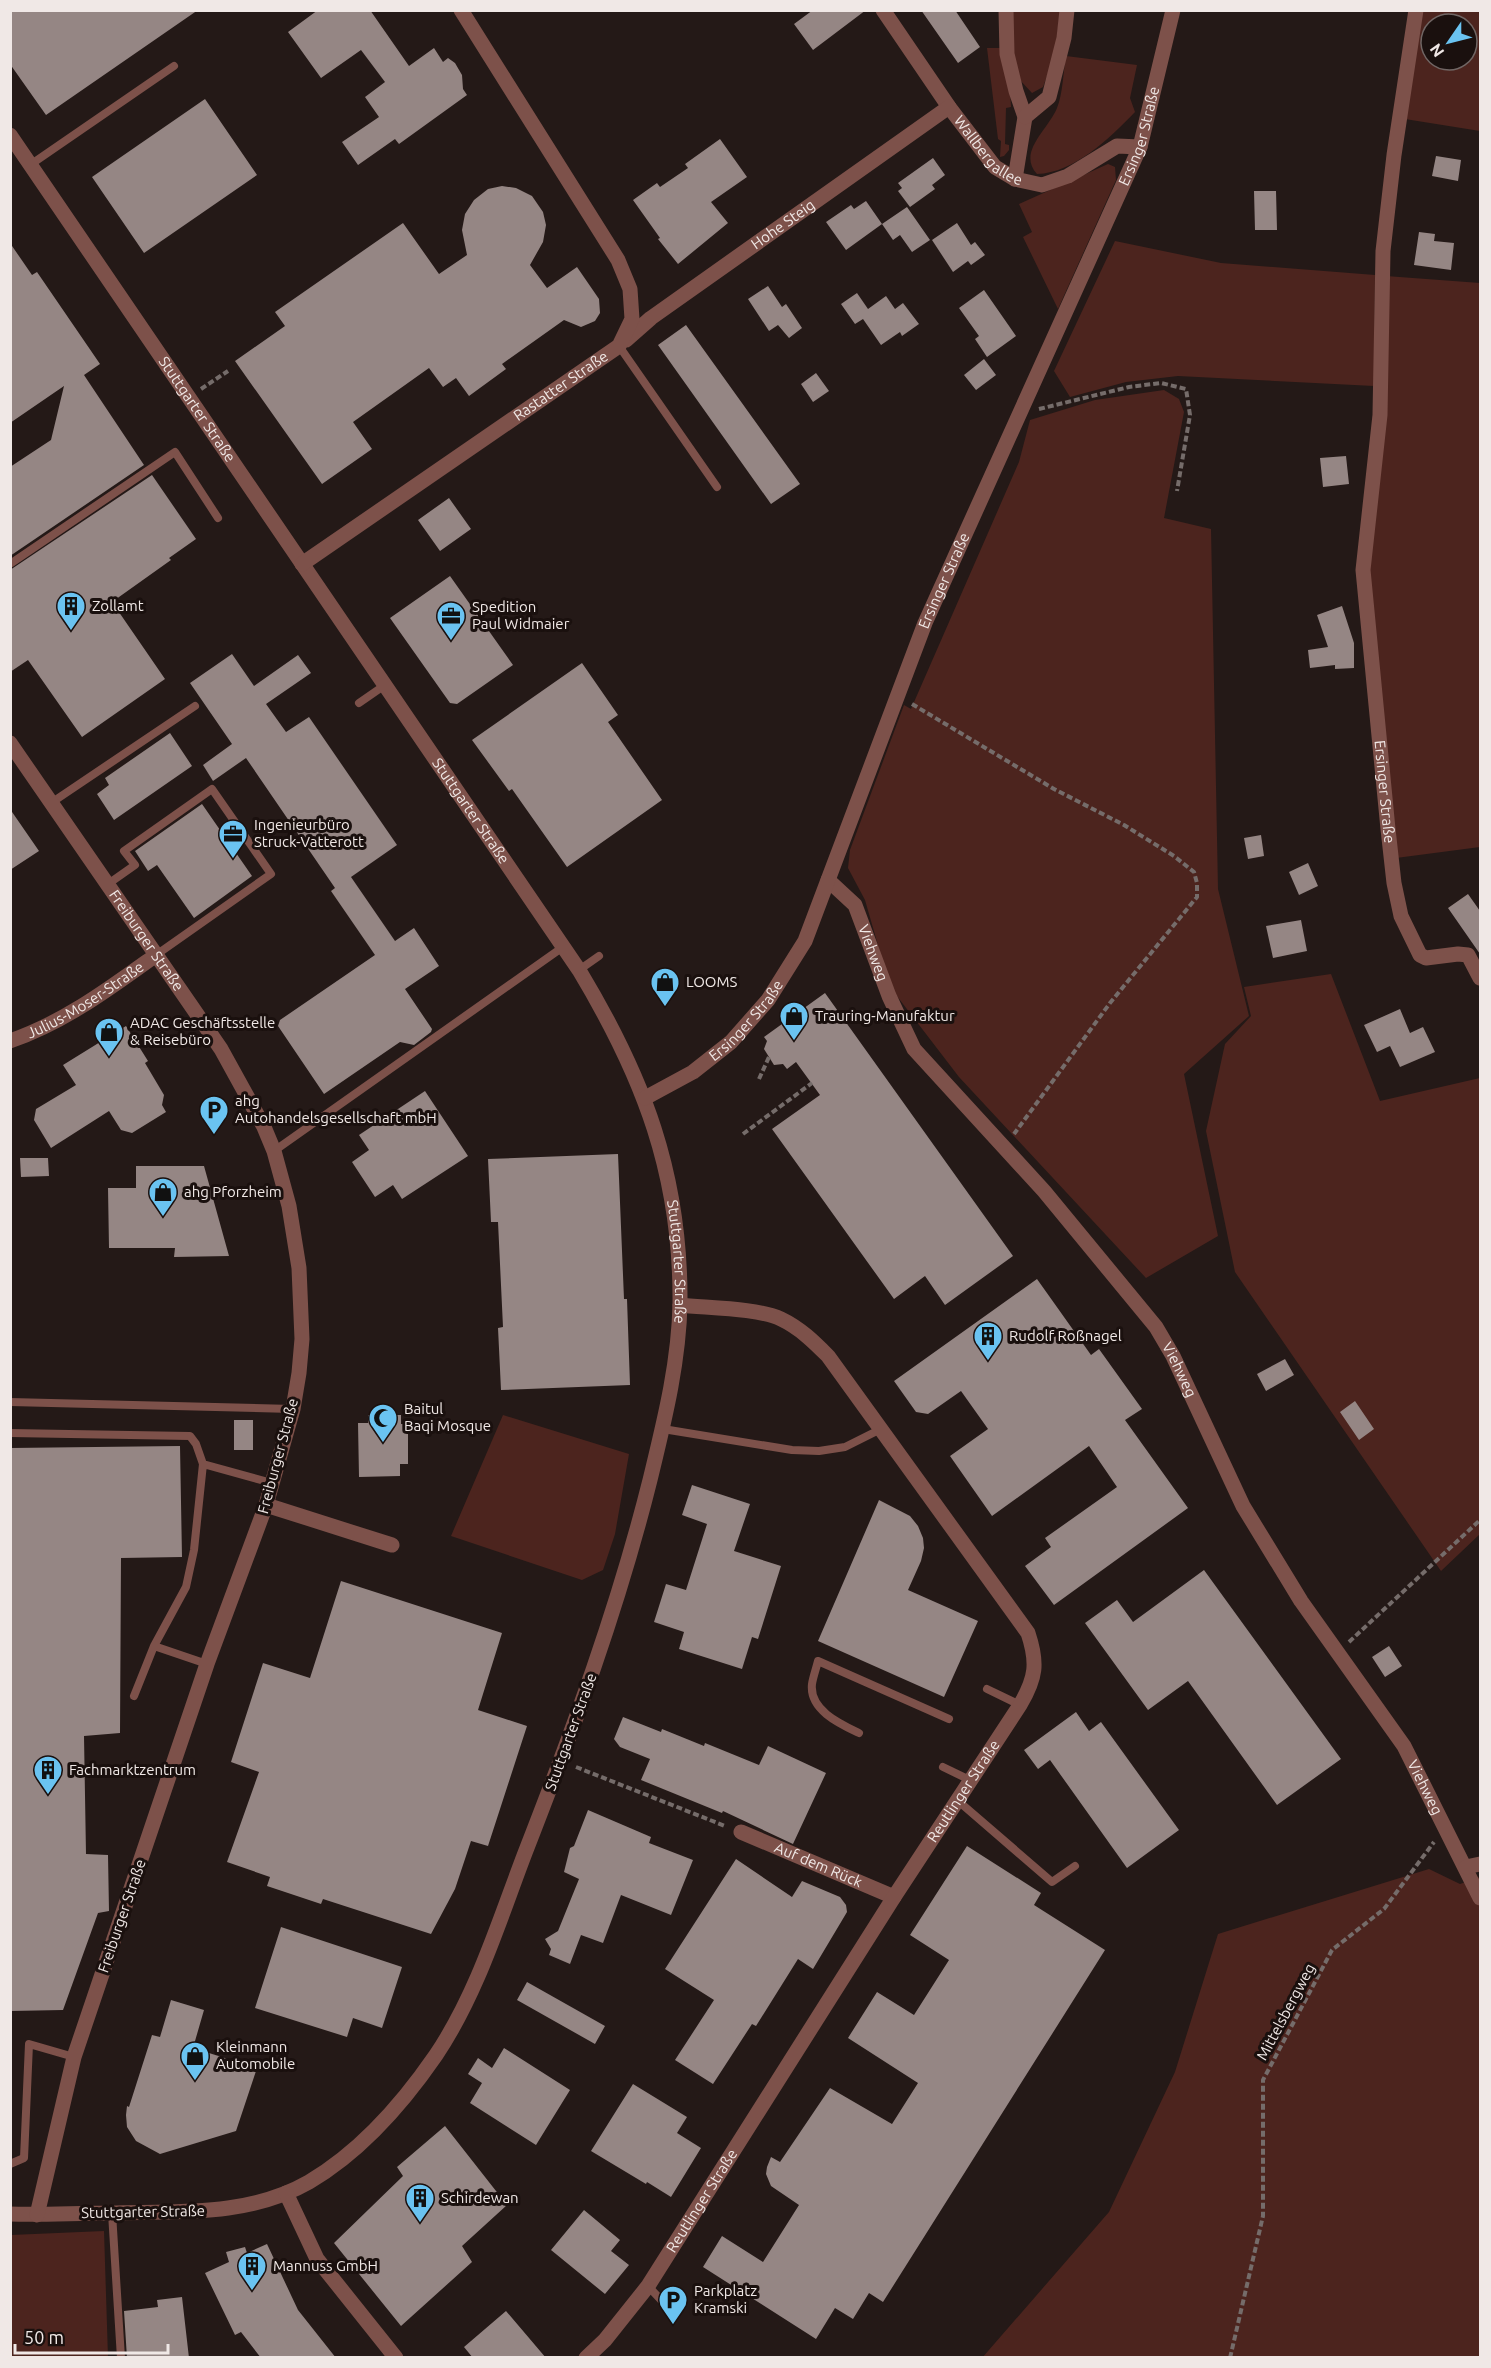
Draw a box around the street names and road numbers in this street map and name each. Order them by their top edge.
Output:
street label: Ersinger Straße [1115,85,1162,188]
street label: Wallbergallee [951,112,1024,188]
street label: Hohe Steig [748,196,818,252]
street label: Rastatter Straße [510,347,611,424]
street label: Stuttgarter Straße [155,353,239,465]
street label: Ersinger Straße [915,530,973,631]
street label: Ersinger Straße [1371,739,1399,844]
street label: Stuttgarter Straße [429,755,513,867]
street label: Freiburger Straße [106,887,187,994]
street label: Viehweg [855,922,892,983]
street label: Julius-Moser-Straße [24,958,147,1042]
street label: Ersinger Straße [705,977,786,1064]
street label: Stuttgarter Straße [664,1199,689,1324]
street label: Viehweg [1159,1339,1200,1400]
street label: Freiburger Straße [254,1396,301,1515]
street label: Stuttgarter Straße [541,1671,600,1793]
street label: Reutlinger Straße [923,1737,1003,1845]
street label: Viehweg [1404,1757,1446,1818]
street label: Auf dem Rück [772,1838,865,1891]
street label: Freiburger Straße [94,1857,149,1975]
street label: Mittelsbergweg [1253,1961,1318,2063]
street label: Reutlinger Straße [663,2146,740,2255]
street label: Stuttgarter Straße [81,2202,205,2221]

